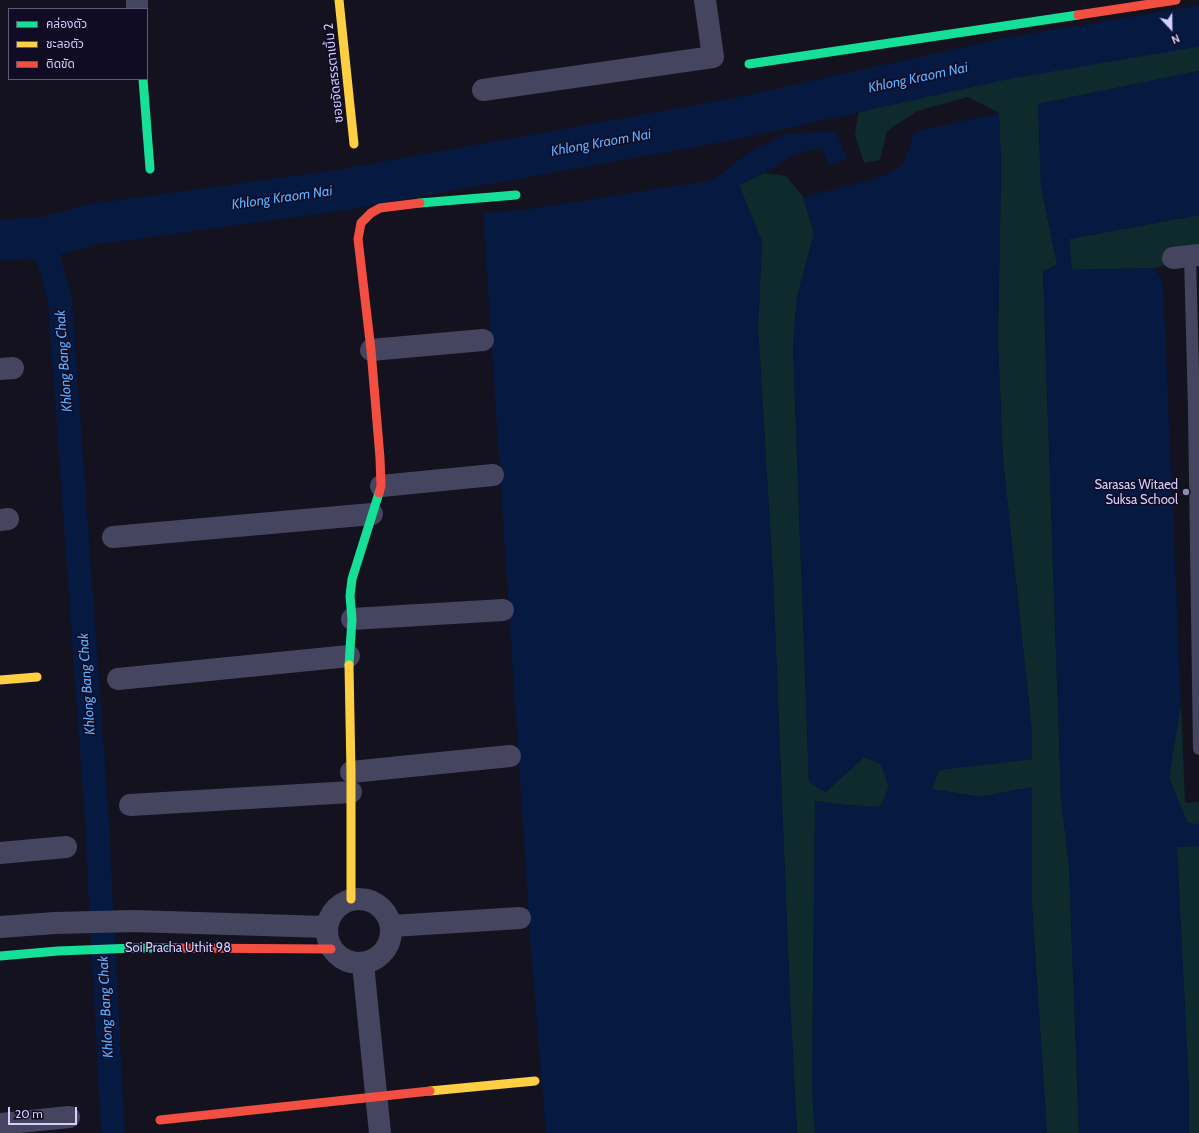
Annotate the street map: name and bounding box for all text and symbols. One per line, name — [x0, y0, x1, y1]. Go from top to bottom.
legend — [8, 8, 148, 80]
north arrow — [1151, 8, 1191, 48]
text: คล่องตัว — [46, 16, 87, 31]
street label: ซอยจัดสรรตาเบิ้ม 2 — [321, 22, 347, 124]
text: N — [1169, 31, 1182, 47]
text: ชะลอตัว — [46, 36, 84, 51]
text: ติดขัด — [46, 56, 75, 71]
water label: Khlong Kraom Nai — [867, 59, 969, 97]
water label: Khlong Kraom Nai — [549, 126, 653, 160]
water label: Khlong Kraom Nai — [230, 183, 334, 213]
water label: Khlong Bang Chak — [52, 309, 76, 413]
place label: Sarasas Witaed Suksa School — [1095, 477, 1178, 508]
marker: Sarasas Witaed Suksa School — [1181, 487, 1191, 497]
water label: Khlong Bang Chak — [75, 632, 99, 736]
street label: Soi Pracha Uthit 98 — [125, 940, 231, 956]
water label: Khlong Bang Chak — [95, 956, 117, 1058]
scale bar — [10, 1099, 79, 1125]
text: 20 m — [15, 1106, 43, 1121]

